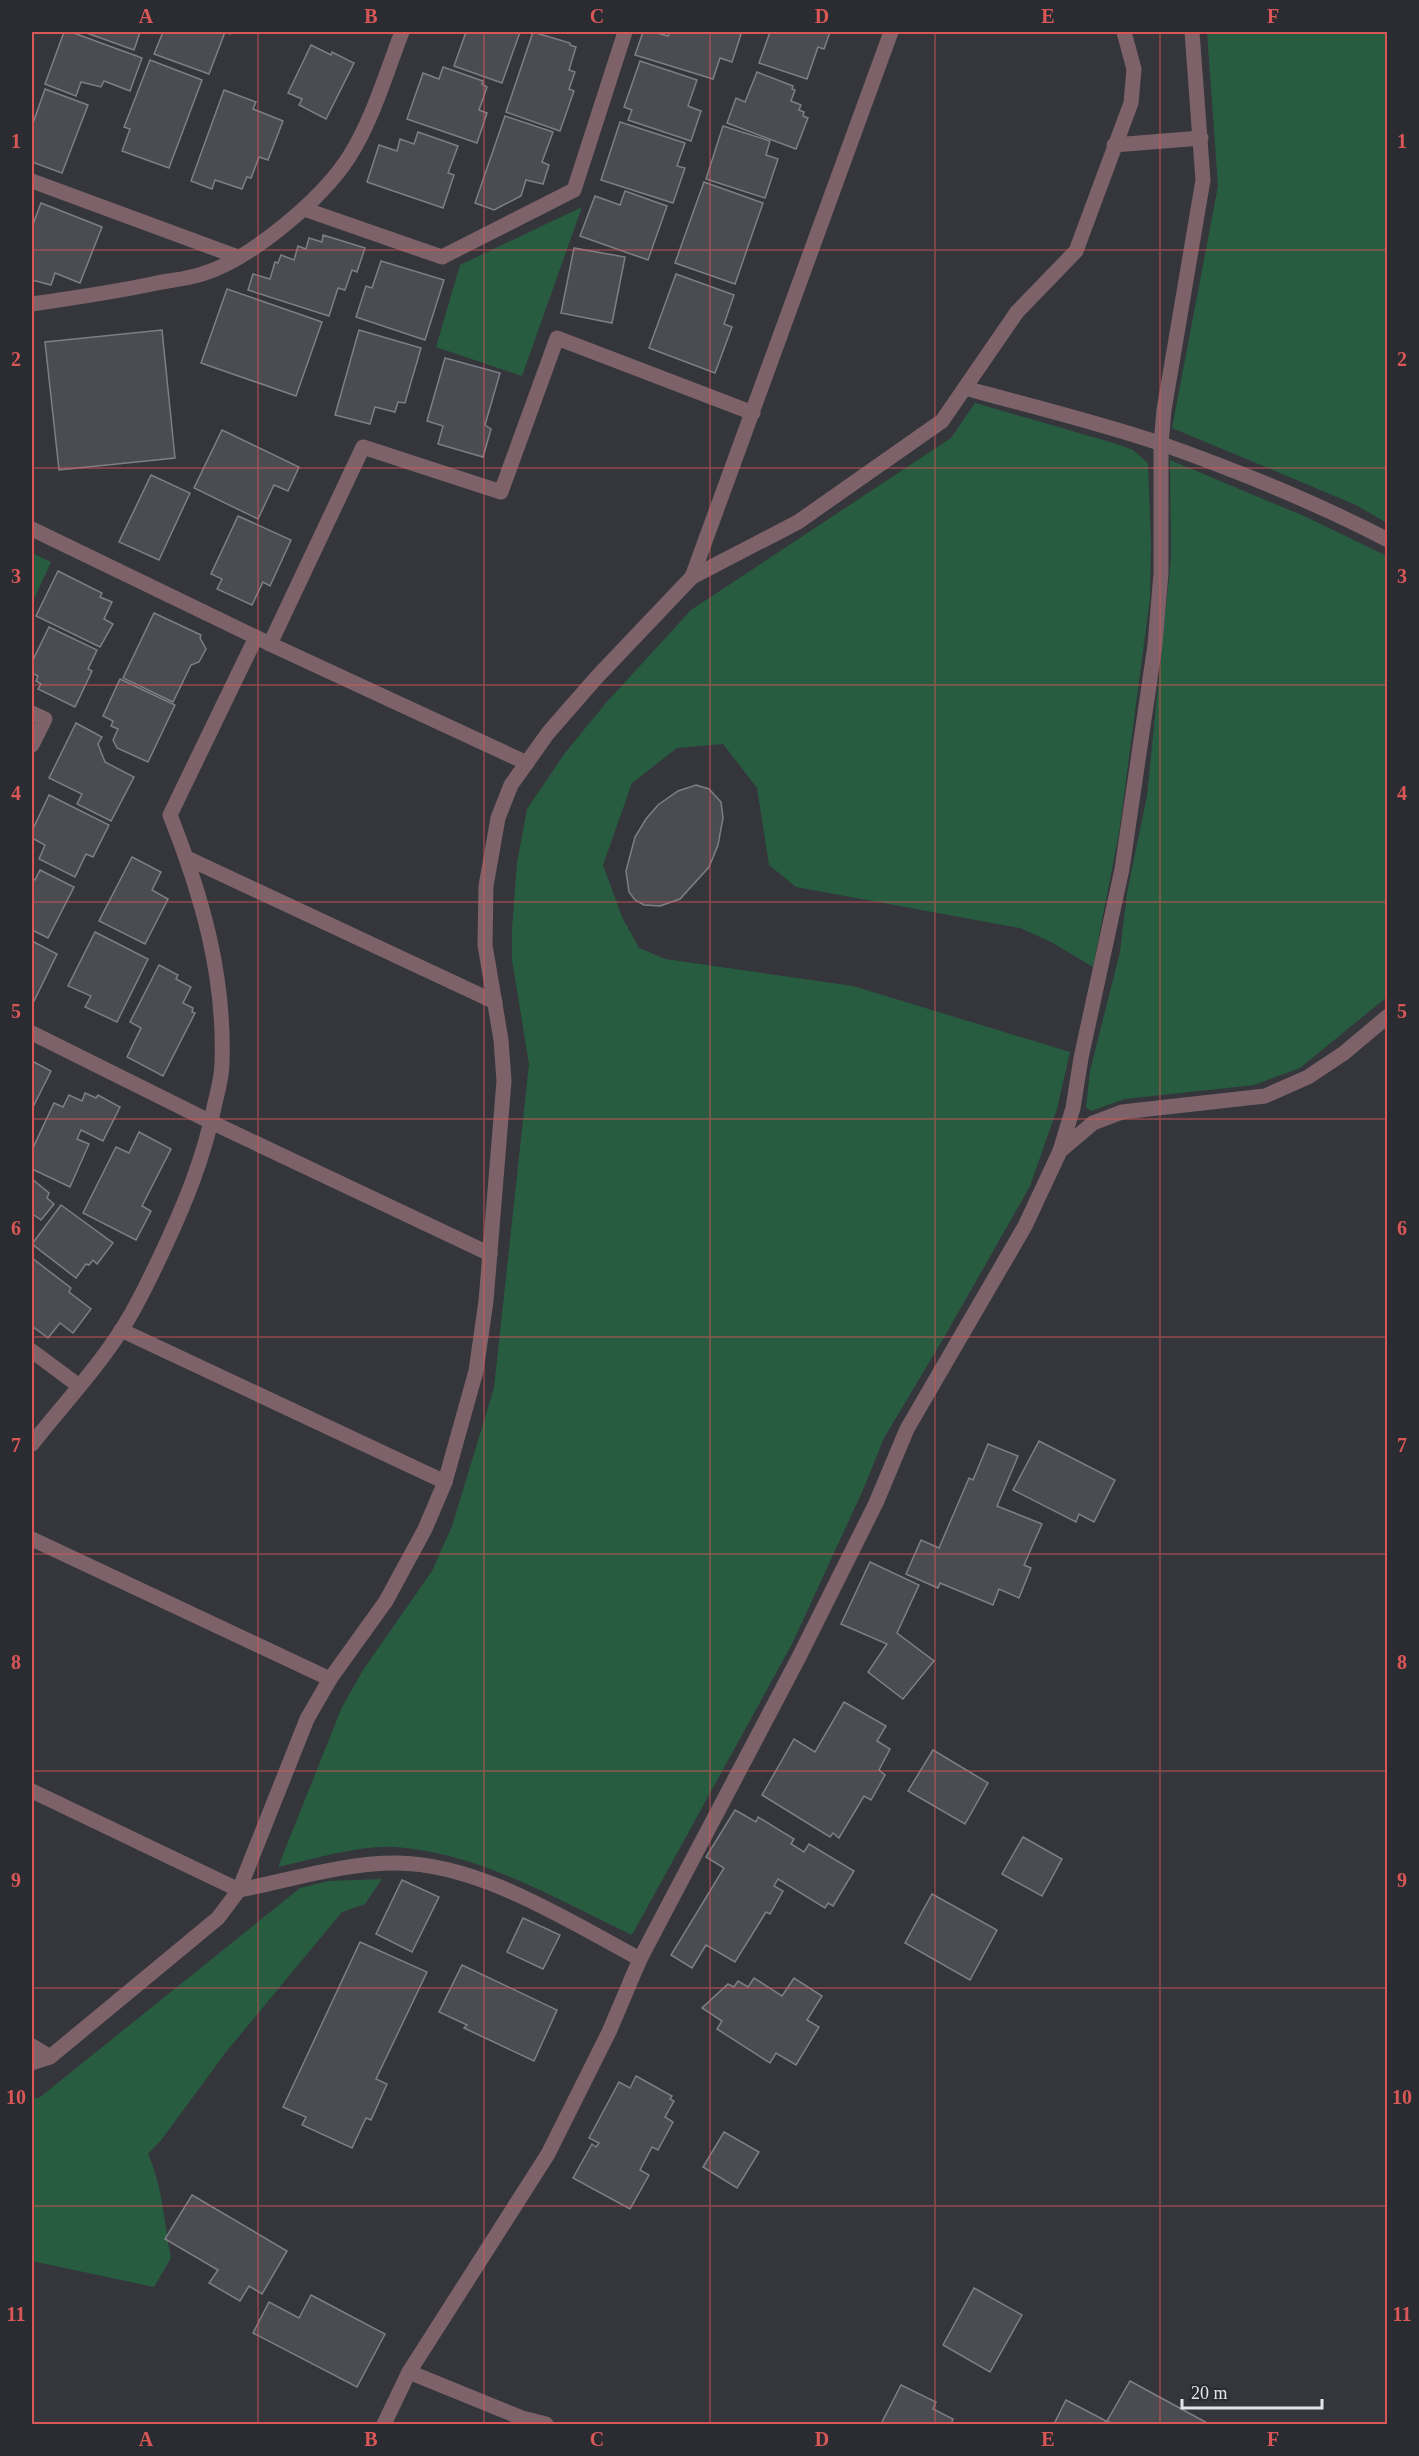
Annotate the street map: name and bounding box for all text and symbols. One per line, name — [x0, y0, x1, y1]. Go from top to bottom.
text: A — [139, 5, 154, 27]
text: B — [364, 5, 378, 27]
text: C — [590, 5, 604, 27]
text: D — [815, 5, 829, 27]
text: E — [1041, 5, 1055, 27]
text: F — [1267, 5, 1279, 27]
text: 1 — [11, 130, 21, 152]
text: 1 — [1397, 130, 1407, 152]
text: 2 — [11, 348, 21, 370]
text: 2 — [1397, 348, 1407, 370]
text: 3 — [11, 565, 21, 587]
text: 3 — [1397, 565, 1407, 587]
text: 4 — [11, 782, 21, 804]
text: 4 — [1397, 782, 1407, 804]
text: 5 — [11, 1000, 21, 1022]
text: 5 — [1397, 1000, 1407, 1022]
text: 6 — [11, 1217, 21, 1239]
text: 6 — [1397, 1217, 1407, 1239]
text: 7 — [11, 1434, 21, 1456]
text: 7 — [1397, 1434, 1407, 1456]
text: 8 — [11, 1651, 21, 1673]
text: 8 — [1397, 1651, 1407, 1673]
text: 9 — [11, 1869, 21, 1891]
text: 9 — [1397, 1869, 1407, 1891]
text: 10 — [6, 2086, 26, 2108]
text: 10 — [1392, 2086, 1412, 2108]
text: 11 — [7, 2303, 25, 2325]
text: 11 — [1393, 2303, 1411, 2325]
scale bar — [1182, 2372, 1322, 2410]
text: 20 m — [1191, 2383, 1228, 2403]
text: A — [139, 2428, 154, 2450]
text: B — [364, 2428, 378, 2450]
text: C — [590, 2428, 604, 2450]
text: D — [815, 2428, 829, 2450]
text: E — [1041, 2428, 1055, 2450]
text: F — [1267, 2428, 1279, 2450]

